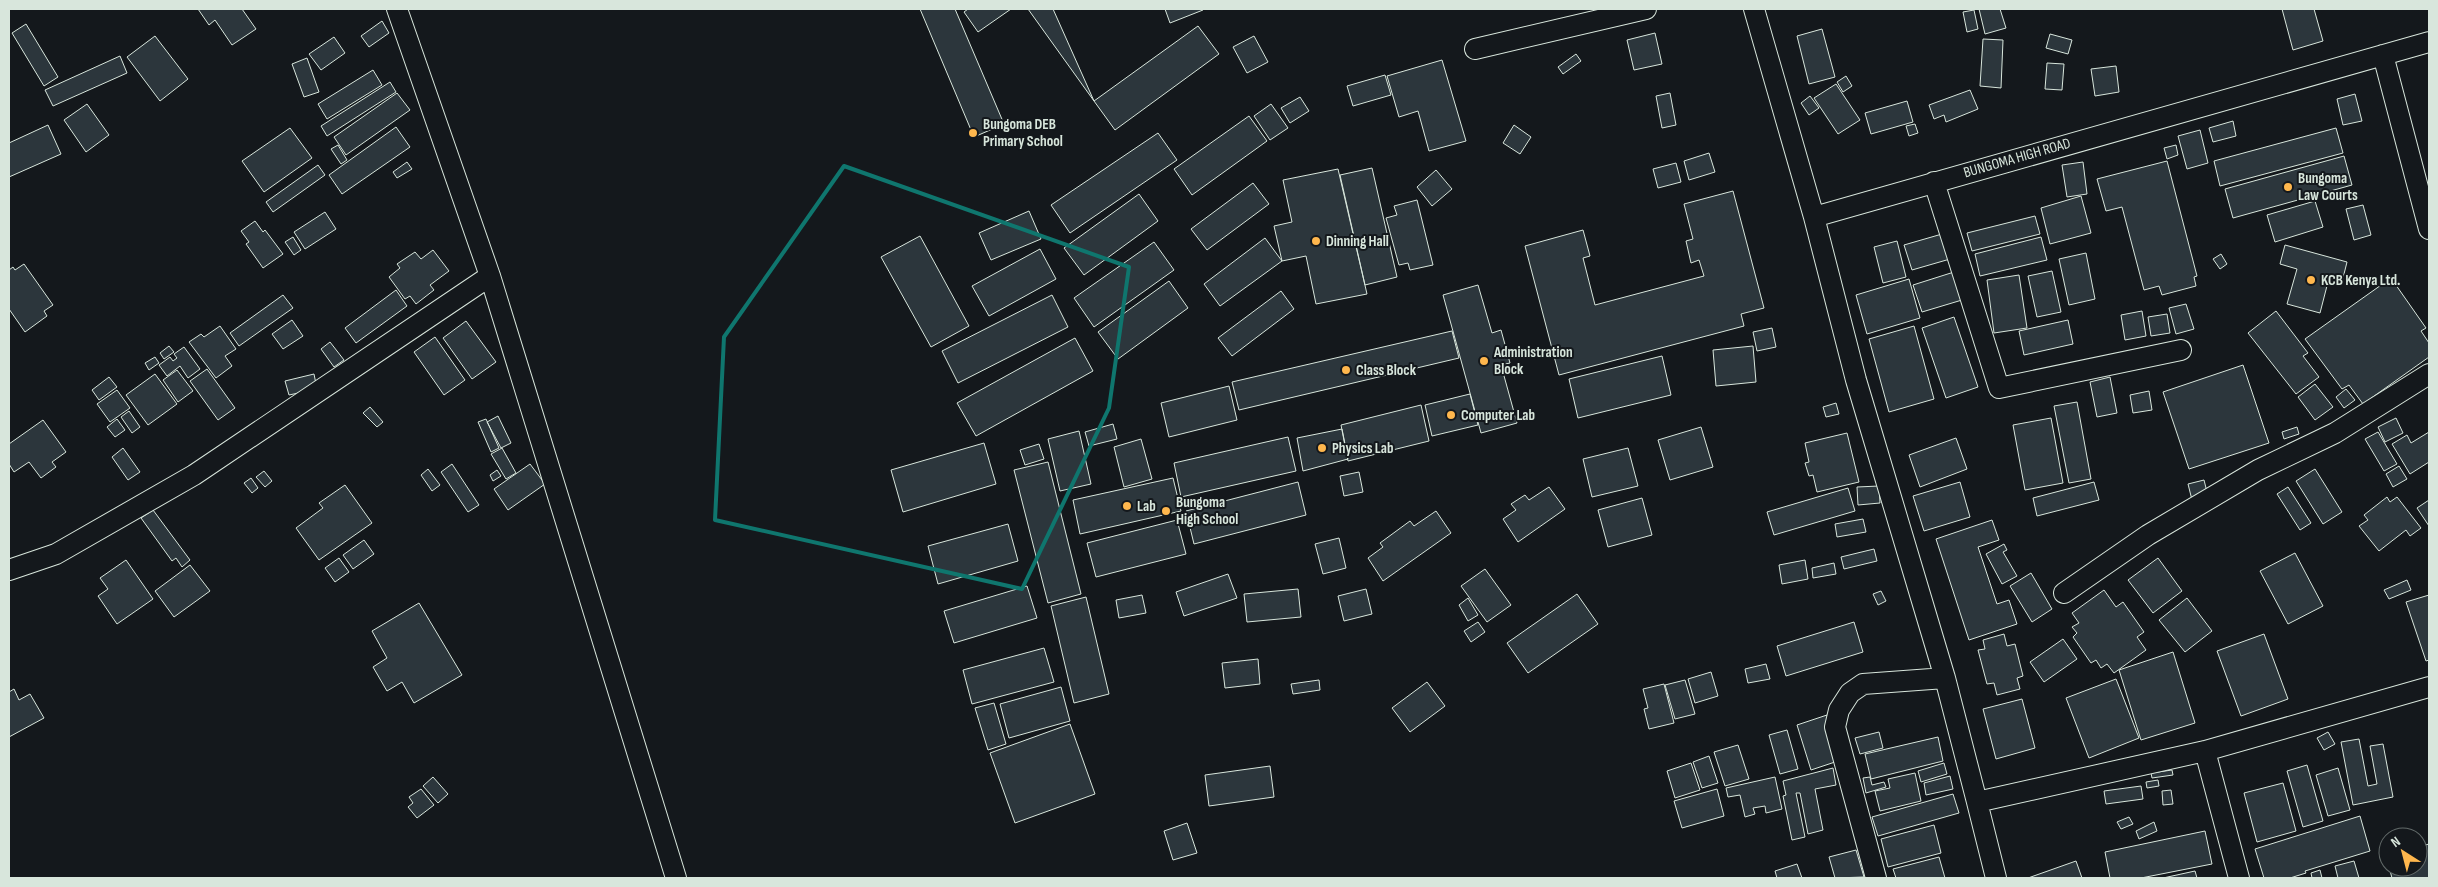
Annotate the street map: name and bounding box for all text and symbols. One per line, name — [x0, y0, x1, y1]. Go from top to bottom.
place label: Bungoma DEB Primary School — [983, 115, 1063, 151]
marker: Bungoma DEB Primary School — [967, 127, 979, 139]
street label: BUNGOMA HIGH ROAD — [1961, 134, 2073, 182]
place label: Bungoma Law Courts — [2298, 169, 2358, 205]
marker: Bungoma Law Courts — [2282, 181, 2294, 193]
place label: Dinning Hall — [1326, 232, 1389, 251]
marker: Dinning Hall — [1310, 235, 1322, 247]
place label: KCB Kenya Ltd. — [2321, 271, 2400, 290]
marker: KCB Kenya Ltd. — [2305, 274, 2317, 286]
place label: Administration Block — [1493, 343, 1573, 379]
marker: Administration Block — [1478, 355, 1490, 367]
place label: Class Block — [1356, 361, 1417, 380]
marker: Class Block — [1340, 364, 1352, 376]
place label: Computer Lab — [1461, 406, 1535, 425]
marker: Computer Lab — [1445, 409, 1457, 421]
place label: Physics Lab — [1332, 439, 1394, 458]
marker: Physics Lab — [1316, 442, 1328, 454]
place label: Bungoma High School — [1176, 493, 1238, 529]
place label: Lab — [1137, 497, 1156, 516]
marker: Lab — [1121, 500, 1133, 512]
marker: Bungoma High School — [1160, 505, 1172, 517]
north arrow — [2378, 827, 2428, 877]
text: N — [2388, 833, 2404, 851]

